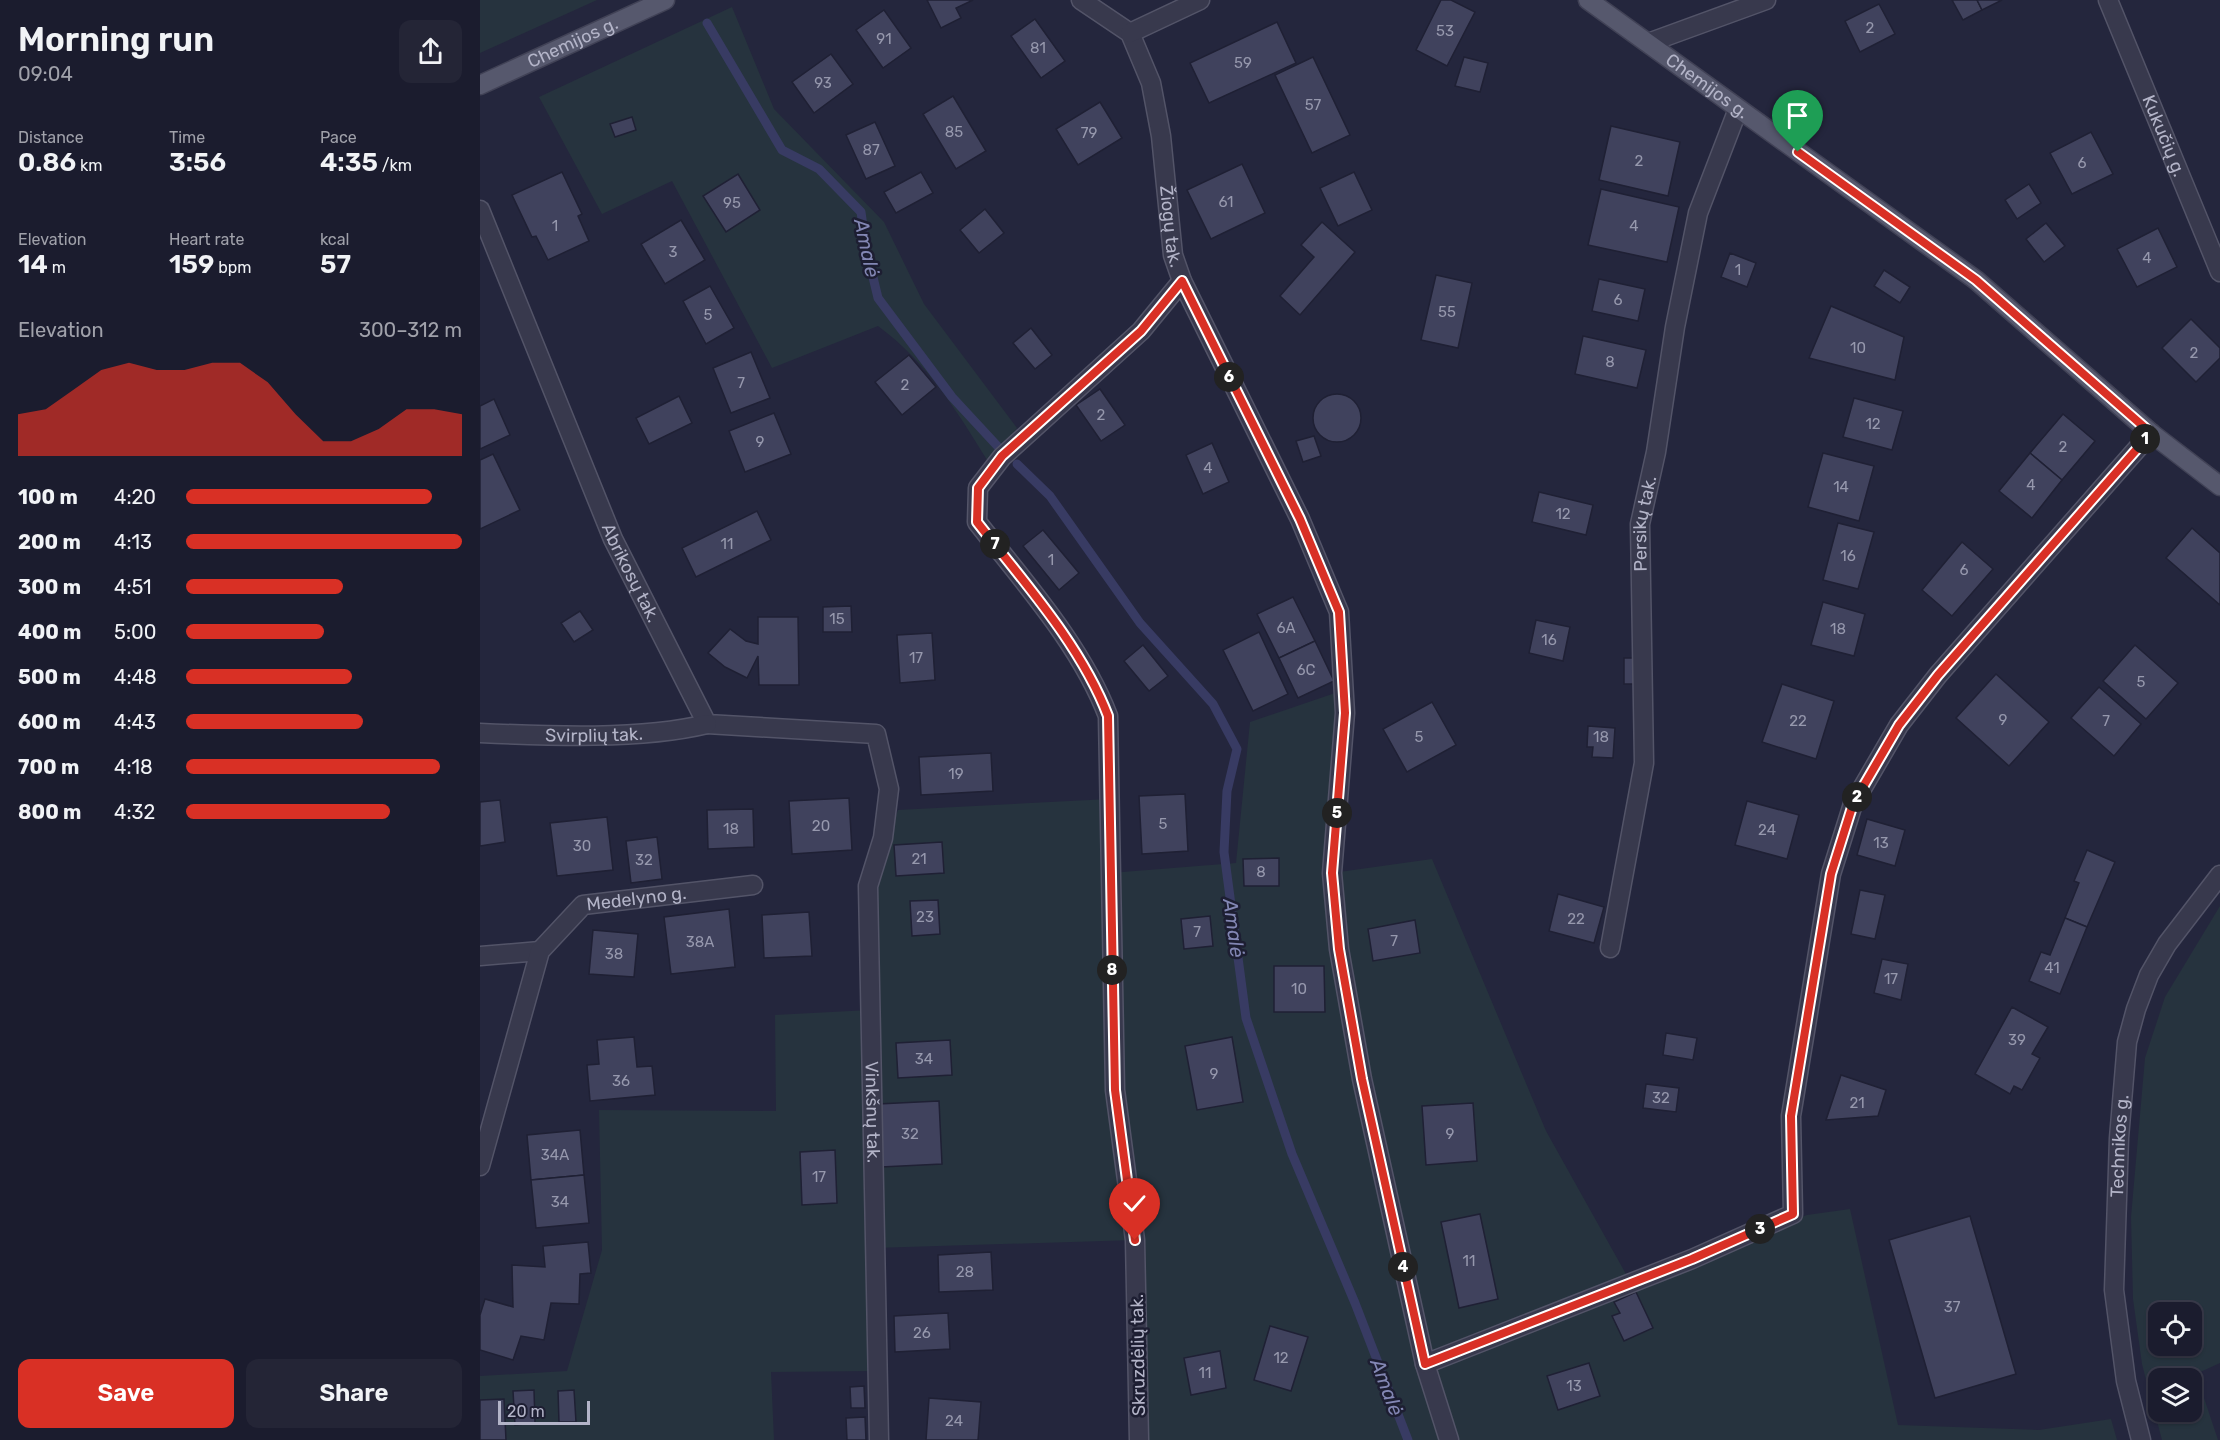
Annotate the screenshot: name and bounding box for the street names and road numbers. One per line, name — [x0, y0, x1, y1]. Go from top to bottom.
street label: Chemijos g. — [524, 12, 621, 73]
street label: Chemijos g. — [1661, 49, 1753, 123]
street label: Kukučių g. — [2137, 92, 2191, 180]
street label: Žiogų tak. — [1155, 184, 1187, 270]
street label: Persikų tak. — [1629, 473, 1661, 572]
street label: Abrikosų tak. — [597, 520, 665, 626]
street label: Svirplių tak. — [545, 723, 644, 747]
street label: Medelyno g. — [585, 882, 688, 916]
street label: Vinkšnų tak. — [860, 1061, 884, 1163]
street label: Technikos g. — [2106, 1093, 2134, 1198]
street label: Skruzdėlių tak. — [1126, 1294, 1150, 1416]

